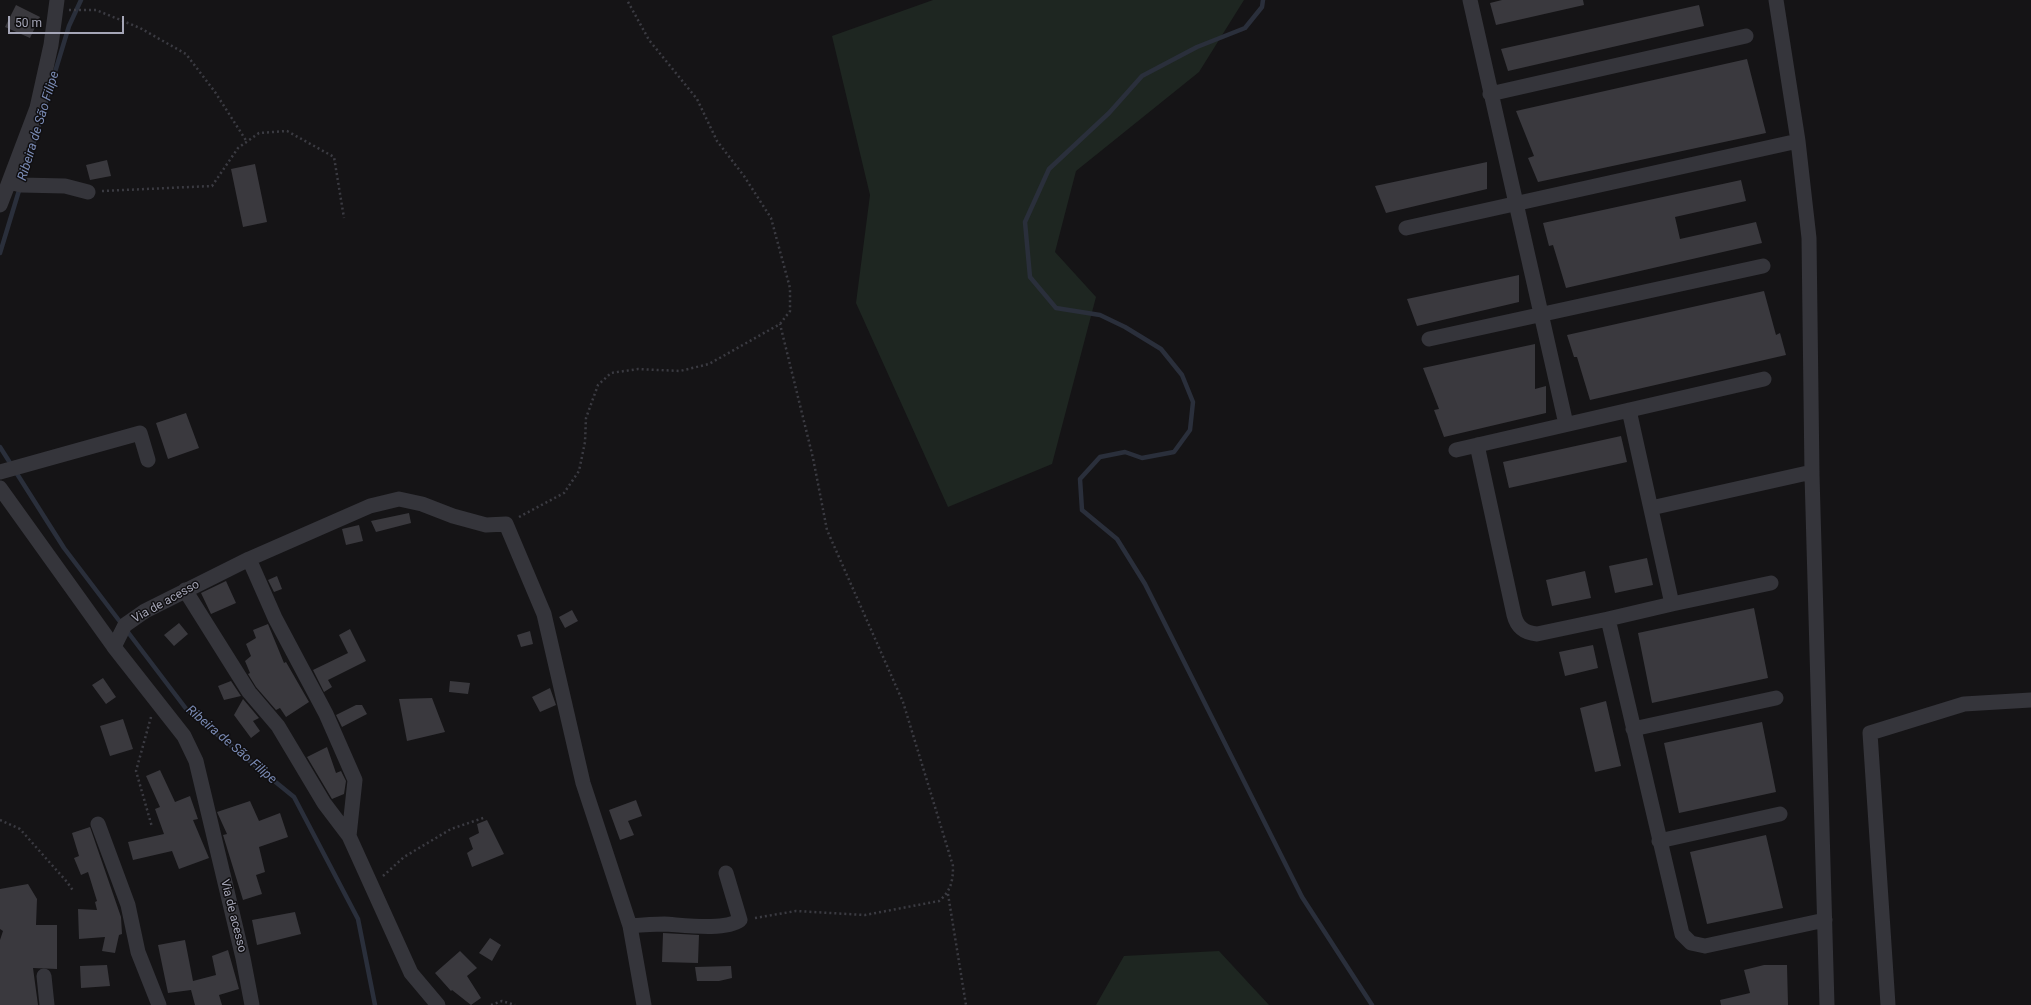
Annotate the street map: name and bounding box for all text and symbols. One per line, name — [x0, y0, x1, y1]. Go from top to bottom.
scale bar — [10, 8, 126, 34]
text: 50 m — [15, 16, 42, 30]
water label: Ribeira de São Filipe — [15, 69, 63, 183]
street label: Via de acesso — [130, 578, 202, 626]
water label: Ribeira de São Filipe — [183, 703, 279, 787]
street label: Via de acesso — [217, 878, 249, 954]

